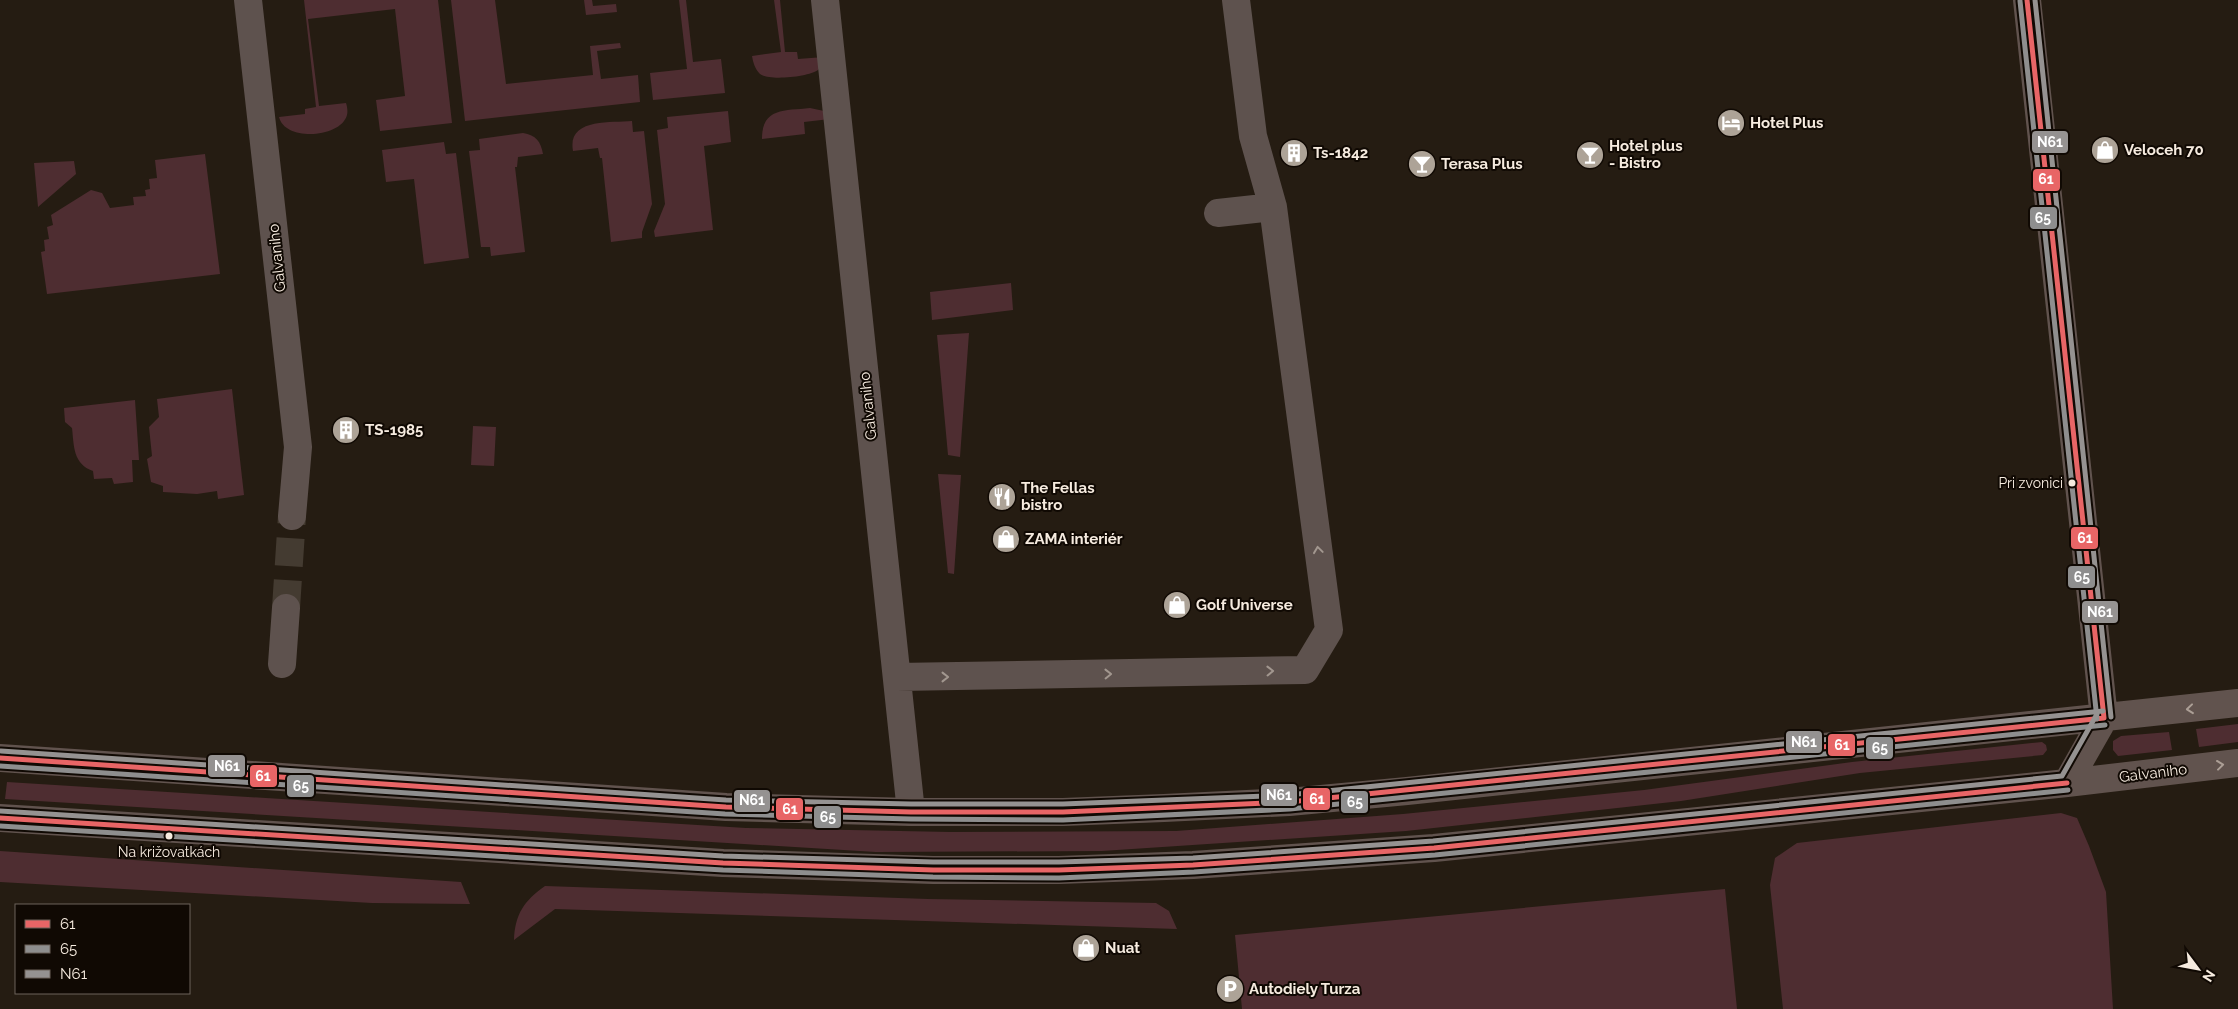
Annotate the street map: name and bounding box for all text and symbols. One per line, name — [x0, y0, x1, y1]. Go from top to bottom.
hotel icon: Hotel Plus — [1716, 108, 1746, 138]
place label: Hotel Plus — [1750, 114, 1823, 132]
line badge: N61 — [2031, 130, 2069, 154]
text: N61 — [2037, 134, 2063, 150]
shop icon: Veloceh 70 — [2090, 135, 2120, 165]
place label: Hotel plus - Bistro — [1609, 137, 1683, 172]
building icon: Ts-1842 — [1279, 138, 1309, 168]
bar icon: Hotel plus - Bistro — [1575, 140, 1605, 170]
place label: Veloceh 70 — [2124, 141, 2204, 159]
place label: Ts-1842 — [1313, 144, 1368, 162]
bar icon: Terasa Plus — [1407, 149, 1437, 179]
place label: Terasa Plus — [1441, 155, 1523, 173]
line badge: 61 — [2032, 168, 2061, 192]
text: 61 — [2038, 171, 2054, 187]
line badge: 65 — [2029, 206, 2058, 230]
text: 65 — [2035, 210, 2051, 226]
street label: Galvaniho — [264, 223, 290, 293]
street label: Galvaniho — [855, 371, 881, 441]
building icon: TS-1985 — [331, 415, 361, 445]
place label: TS-1985 — [365, 421, 423, 439]
place label: Pri zvonici — [1998, 475, 2063, 491]
marker: Pri zvonici — [2067, 478, 2077, 488]
place label: The Fellas bistro — [1021, 479, 1095, 514]
restaurant icon: The Fellas bistro — [987, 482, 1017, 512]
shop icon: ZAMA interiér — [991, 524, 1021, 554]
line badge: 61 — [2070, 526, 2099, 550]
place label: ZAMA interiér — [1025, 530, 1123, 548]
text: 61 — [2077, 530, 2093, 546]
one-way arrow — [1313, 545, 1324, 553]
line badge: 65 — [2067, 565, 2096, 589]
text: 65 — [2074, 569, 2090, 585]
shop icon: Golf Universe — [1162, 590, 1192, 620]
place label: Golf Universe — [1196, 596, 1293, 614]
line badge: N61 — [2081, 600, 2119, 624]
text: N61 — [2087, 604, 2113, 620]
one-way arrow — [1267, 666, 1275, 676]
one-way arrow — [1104, 669, 1112, 679]
one-way arrow — [942, 672, 950, 682]
one-way arrow — [2185, 703, 2193, 714]
line badge: N61 — [1785, 730, 1823, 754]
line badge: 61 — [1827, 733, 1856, 757]
text: N61 — [1791, 734, 1817, 750]
line badge: 65 — [1865, 736, 1894, 760]
text: 61 — [1834, 737, 1850, 753]
text: 65 — [1872, 740, 1888, 756]
line badge: N61 — [207, 754, 246, 778]
text: N61 — [214, 758, 240, 774]
street label: Galvaniho — [2118, 760, 2188, 786]
one-way arrow — [2216, 760, 2224, 771]
line badge: 61 — [249, 764, 278, 788]
text: 61 — [255, 768, 271, 784]
line badge: 65 — [286, 774, 315, 798]
text: 65 — [293, 778, 309, 794]
line badge: N61 — [1260, 783, 1298, 807]
text: N61 — [1266, 787, 1292, 803]
line badge: 61 — [1302, 787, 1331, 811]
line badge: N61 — [733, 789, 771, 813]
line badge: 65 — [1340, 790, 1369, 814]
text: 61 — [1309, 791, 1325, 807]
text: N61 — [739, 792, 765, 808]
text: 65 — [1347, 794, 1363, 810]
line badge: 61 — [775, 797, 804, 821]
text: 61 — [782, 801, 798, 817]
line badge: 65 — [813, 805, 842, 829]
text: 65 — [820, 809, 836, 825]
marker: Na križovatkách — [164, 831, 174, 841]
place label: Na križovatkách — [118, 844, 220, 860]
legend — [15, 904, 190, 994]
text: 61 — [60, 915, 76, 933]
shop icon: Nuat — [1071, 933, 1101, 963]
place label: Nuat — [1105, 939, 1140, 957]
text: 65 — [60, 940, 77, 958]
north arrow — [2173, 944, 2223, 994]
text: N61 — [60, 965, 88, 983]
text: N — [2199, 967, 2219, 985]
parking icon: Autodiely Turza — [1215, 974, 1245, 1004]
place label: Autodiely Turza — [1249, 980, 1361, 998]

